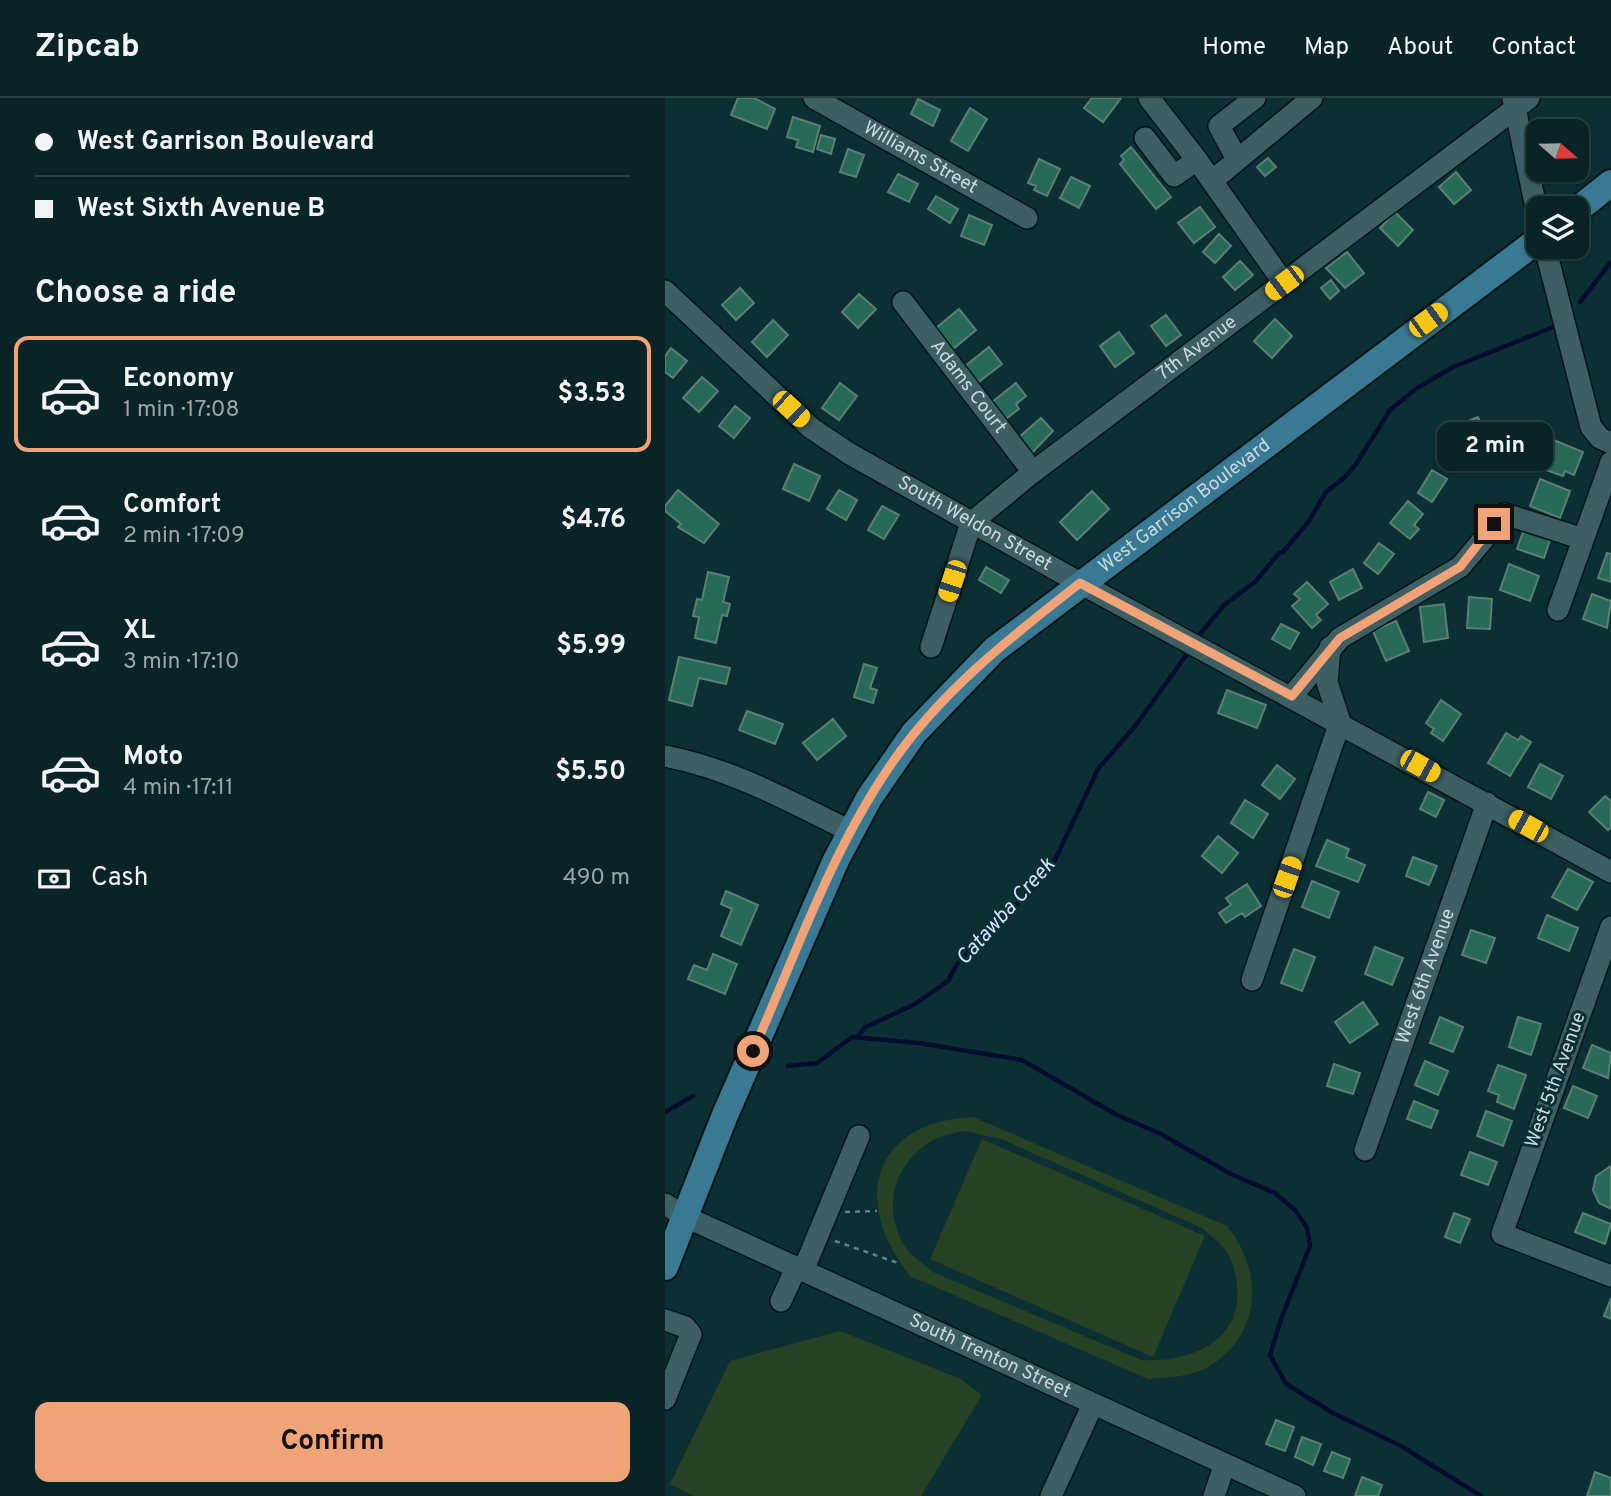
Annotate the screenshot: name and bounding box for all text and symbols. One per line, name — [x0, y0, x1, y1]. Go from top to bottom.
text: Zipcab — [35, 27, 140, 69]
text: Home — [1202, 33, 1266, 63]
text: Map — [1304, 33, 1349, 63]
text: About — [1387, 33, 1453, 63]
text: Contact — [1491, 33, 1576, 63]
street label: Williams Street — [859, 116, 982, 200]
north arrow — [1526, 119, 1589, 182]
map controls — [1526, 119, 1589, 259]
text: West Garrison Boulevard — [77, 126, 375, 159]
text: West Sixth Avenue B — [77, 193, 325, 226]
button: layers — [1526, 196, 1589, 259]
car — [1261, 262, 1308, 304]
text: Choose a ride — [35, 274, 236, 314]
car — [1405, 299, 1452, 341]
street label: 7th Avenue — [1152, 310, 1242, 386]
street label: Adams Court — [924, 335, 1012, 439]
icon: car — [39, 363, 102, 426]
text: Economy — [123, 363, 234, 396]
text: $3.53 — [558, 378, 626, 411]
car — [769, 387, 814, 431]
text: 1 min · 17:08 — [123, 396, 240, 425]
callout: 2 min — [1436, 422, 1552, 472]
text: 2 min — [1465, 432, 1525, 461]
street label: West Garrison Boulevard — [1094, 434, 1276, 579]
street label: South Weldon Street — [893, 471, 1056, 577]
icon: car — [39, 489, 102, 552]
text: Comfort — [123, 489, 221, 522]
text: $4.76 — [561, 504, 626, 537]
route end — [1478, 508, 1510, 540]
text: 2 min · 17:09 — [123, 522, 245, 551]
car — [936, 558, 969, 604]
icon: car — [39, 615, 102, 678]
text: XL — [123, 615, 155, 648]
text: $5.99 — [556, 630, 626, 663]
text: 3 min · 17:10 — [123, 648, 239, 677]
icon: car — [39, 741, 102, 804]
text: Moto — [123, 741, 183, 774]
car — [1397, 747, 1444, 785]
text: $5.50 — [555, 756, 626, 789]
text: 4 min · 17:11 — [123, 774, 234, 803]
car — [1505, 807, 1552, 845]
water label: Catawba Creek — [951, 852, 1062, 971]
car — [1271, 854, 1304, 900]
icon: cash — [35, 860, 73, 898]
text: Cash — [91, 862, 148, 895]
text: 490 m — [563, 864, 630, 893]
street label: West 6th Avenue — [1391, 905, 1461, 1047]
street label: West 5th Avenue — [1520, 1009, 1592, 1151]
route start — [737, 1035, 769, 1067]
street label: South Trenton Street — [905, 1309, 1075, 1404]
button: Confirm — [35, 1402, 630, 1482]

